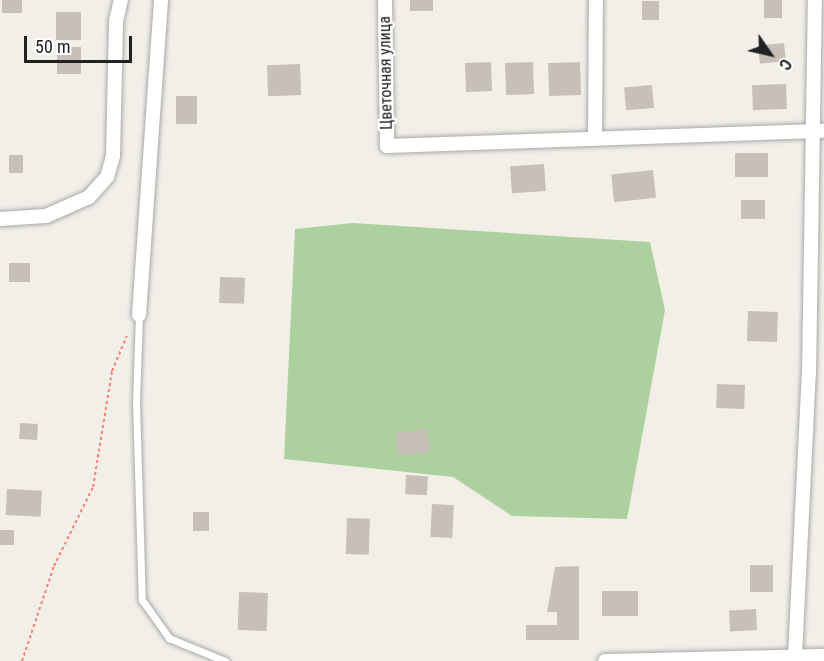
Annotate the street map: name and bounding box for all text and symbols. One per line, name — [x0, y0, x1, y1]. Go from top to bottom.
street label: Цветочная улица — [375, 16, 397, 130]
scale bar — [27, 24, 135, 62]
north arrow — [740, 24, 800, 84]
text: 50 m — [35, 36, 70, 57]
text: С — [775, 55, 796, 73]

